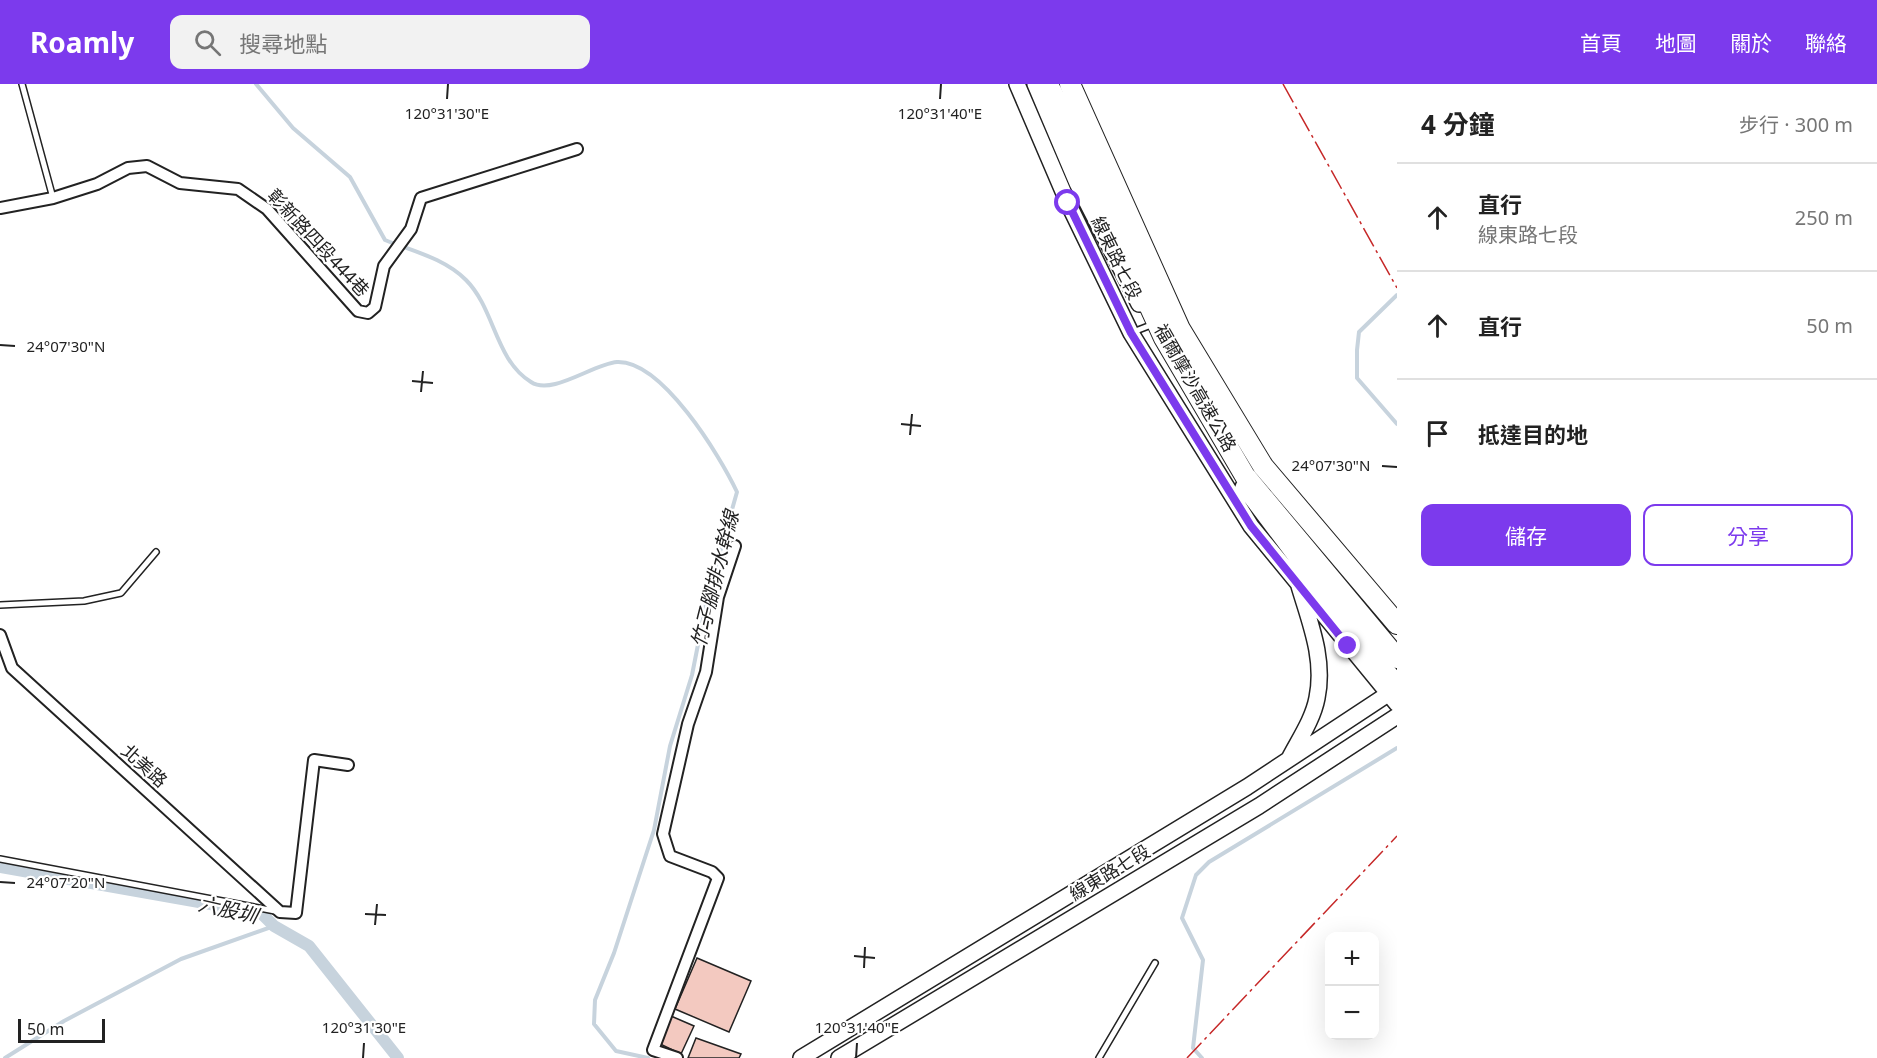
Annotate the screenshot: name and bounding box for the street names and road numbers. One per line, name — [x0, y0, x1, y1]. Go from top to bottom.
street label: 彰新路四段444巷 — [263, 183, 375, 301]
street label: 線東路七段 — [1086, 212, 1147, 303]
street label: 福爾摩沙高速公路 — [1149, 319, 1242, 456]
street label: 北美路 — [117, 738, 173, 792]
street label: 線東路七段 — [1065, 839, 1154, 906]

